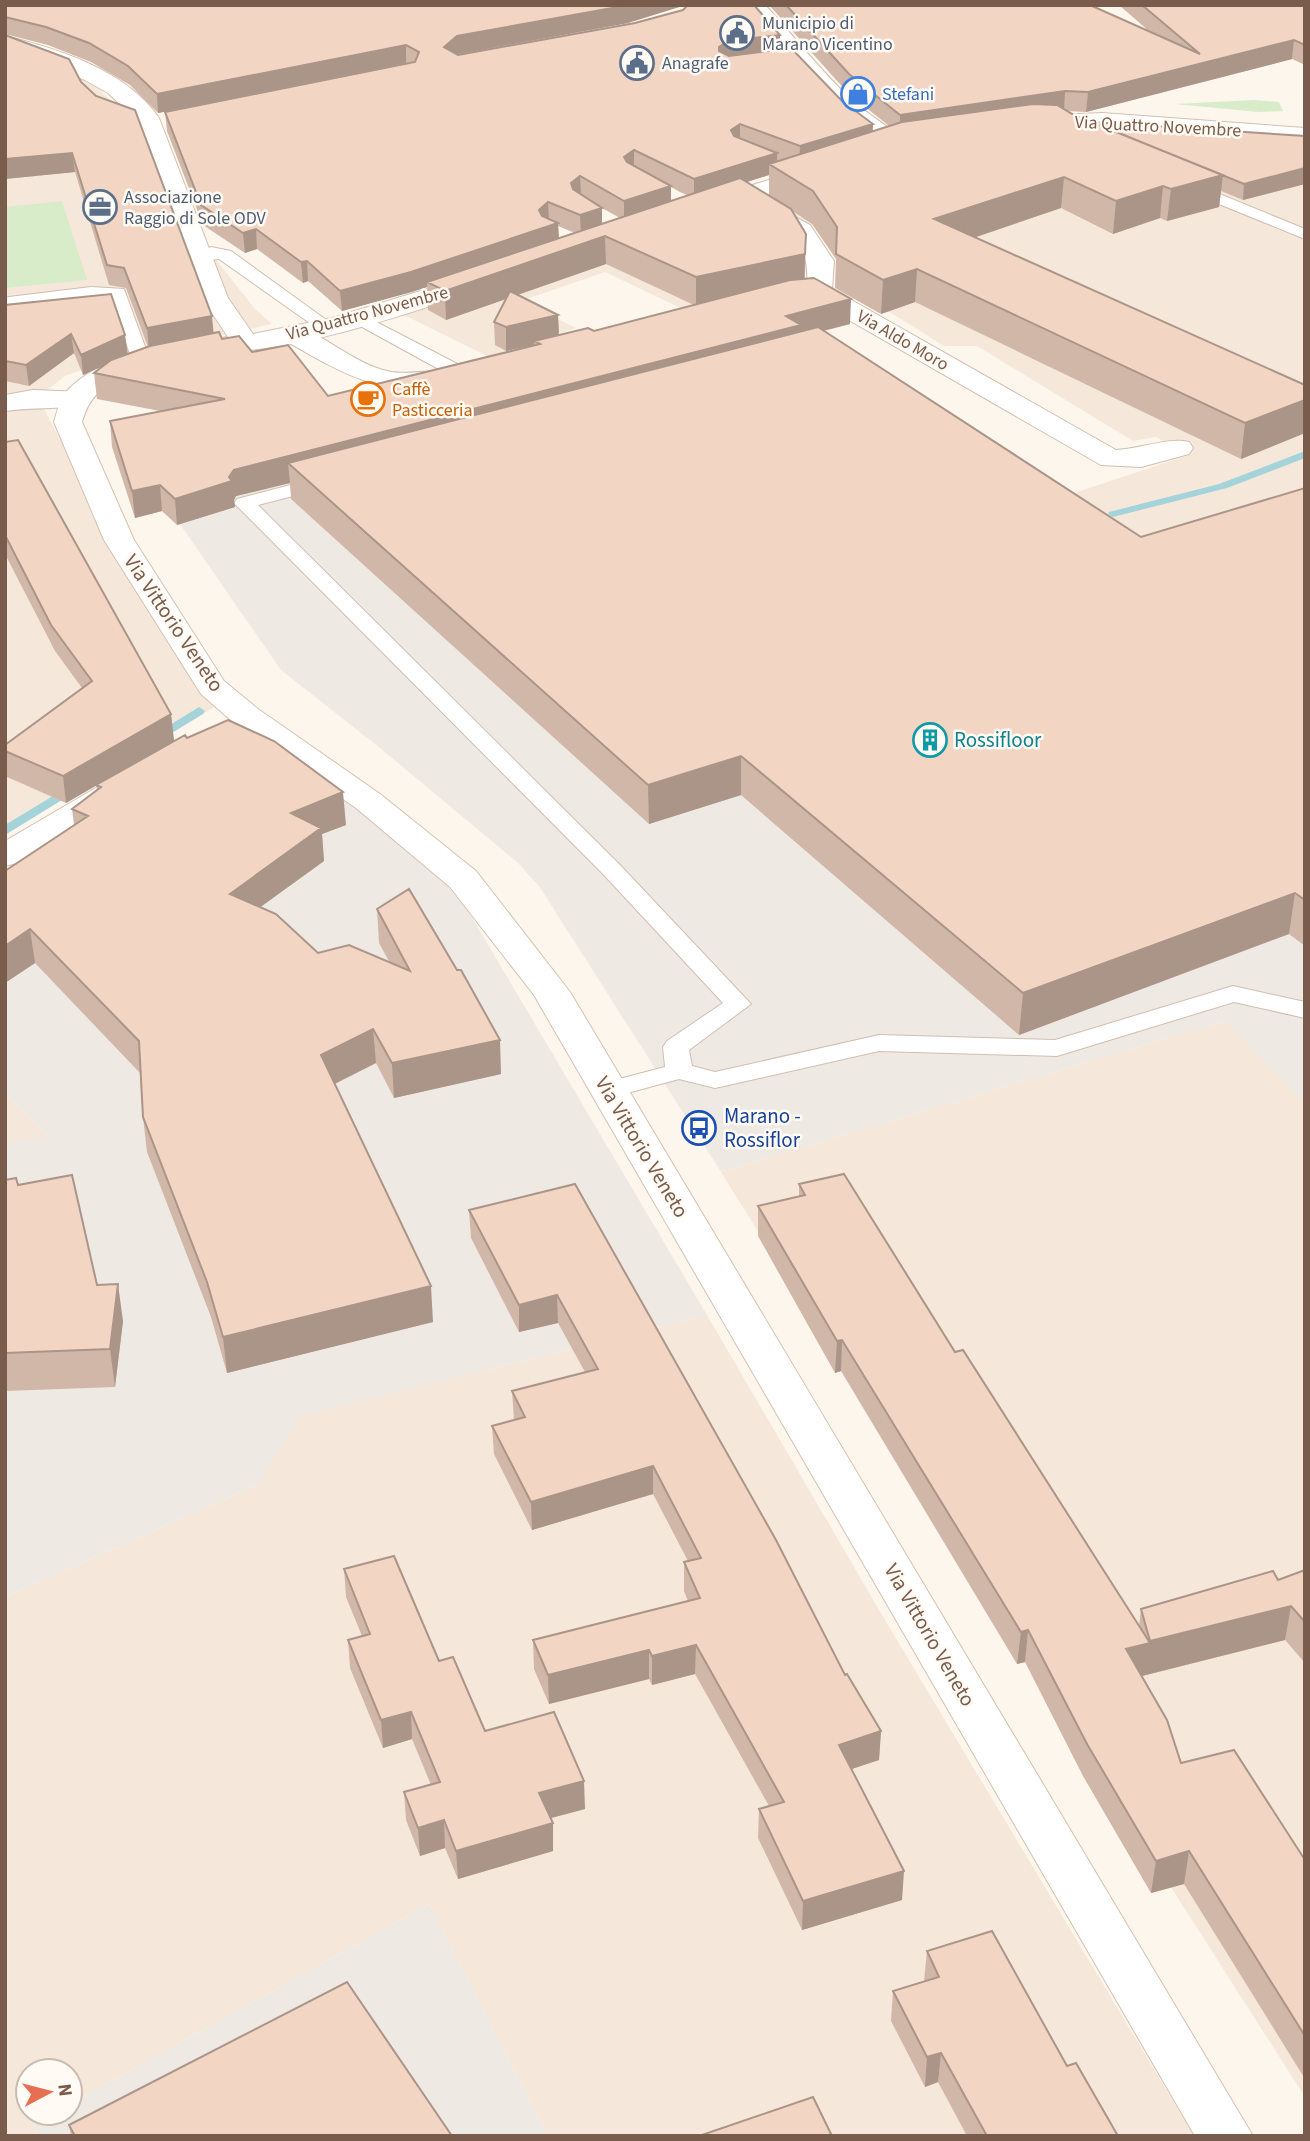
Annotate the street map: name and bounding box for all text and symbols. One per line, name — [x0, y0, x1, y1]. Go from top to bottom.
place label: Municipio di Marano Vicentino — [762, 11, 893, 57]
public building icon: Municipio di Marano Vicentino — [718, 14, 756, 52]
public building icon: Anagrafe — [618, 44, 656, 82]
place label: Anagrafe — [662, 51, 729, 76]
shop icon: Stefani — [839, 75, 877, 113]
place label: Stefani — [882, 82, 934, 107]
street label: Via Quattro Novembre — [1074, 110, 1242, 143]
place label: Associazione Raggio di Sole ODV — [124, 185, 267, 231]
office icon: Associazione Raggio di Sole ODV — [81, 188, 119, 226]
street label: Via Quattro Novembre — [283, 280, 451, 347]
street label: Via Aldo Moro — [852, 304, 953, 377]
place label: Caffè Pasticceria — [392, 377, 473, 423]
cafe icon: Caffè Pasticceria — [349, 380, 387, 418]
street label: Via Vittorio Veneto — [117, 548, 231, 698]
building icon: Rossifloor — [911, 721, 949, 759]
place label: Rossifloor — [954, 725, 1042, 755]
street label: Via Vittorio Veneto — [588, 1071, 696, 1223]
place label: Marano - Rossiflor — [724, 1101, 801, 1155]
bus stop icon: Marano - Rossiflor — [680, 1109, 718, 1147]
street label: Via Vittorio Veneto — [877, 1558, 983, 1712]
north arrow — [14, 2057, 84, 2127]
text: N — [50, 2082, 79, 2098]

